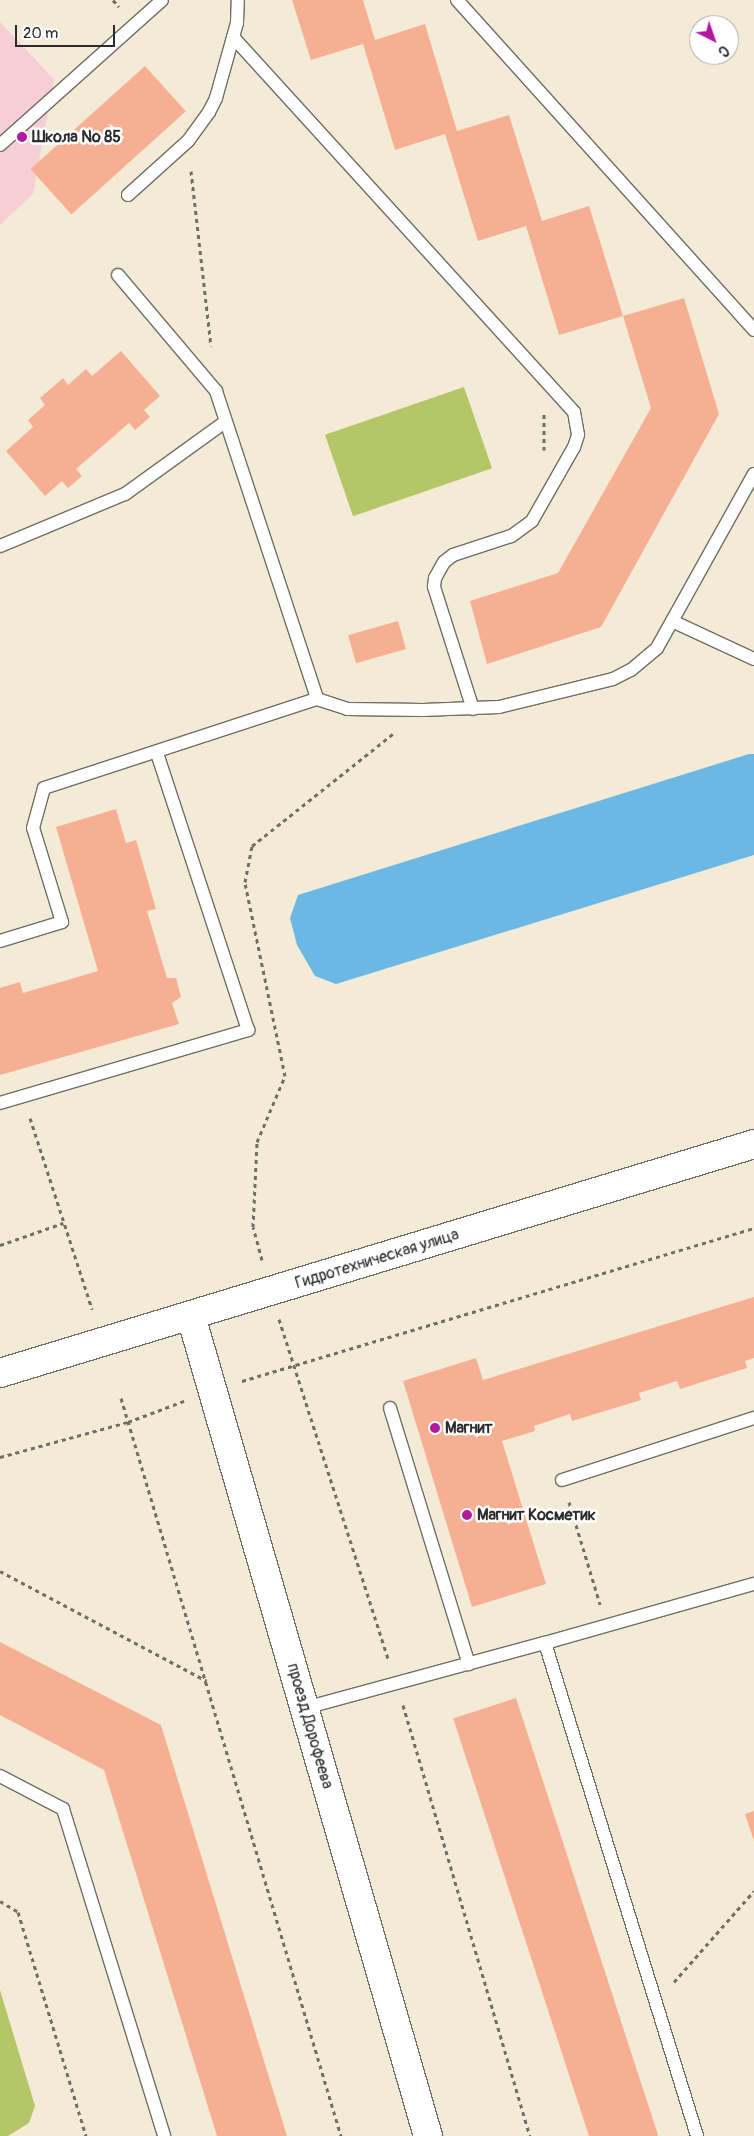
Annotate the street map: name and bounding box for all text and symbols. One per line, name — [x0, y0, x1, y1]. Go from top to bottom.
scale bar — [18, 15, 118, 47]
north arrow — [689, 15, 739, 65]
text: 20 m — [23, 24, 58, 43]
text: С — [715, 42, 732, 60]
place label: Школа № 85 — [32, 127, 121, 147]
marker: Школа № 85 — [16, 131, 28, 143]
street label: Гидротехническая улица — [293, 1225, 461, 1293]
place label: Магнит — [445, 1418, 493, 1438]
marker: Магнит — [429, 1422, 441, 1434]
place label: Магнит Косметик — [477, 1505, 596, 1525]
marker: Магнит Косметик — [461, 1509, 473, 1521]
street label: проезд Дорофеева — [283, 1661, 337, 1791]

